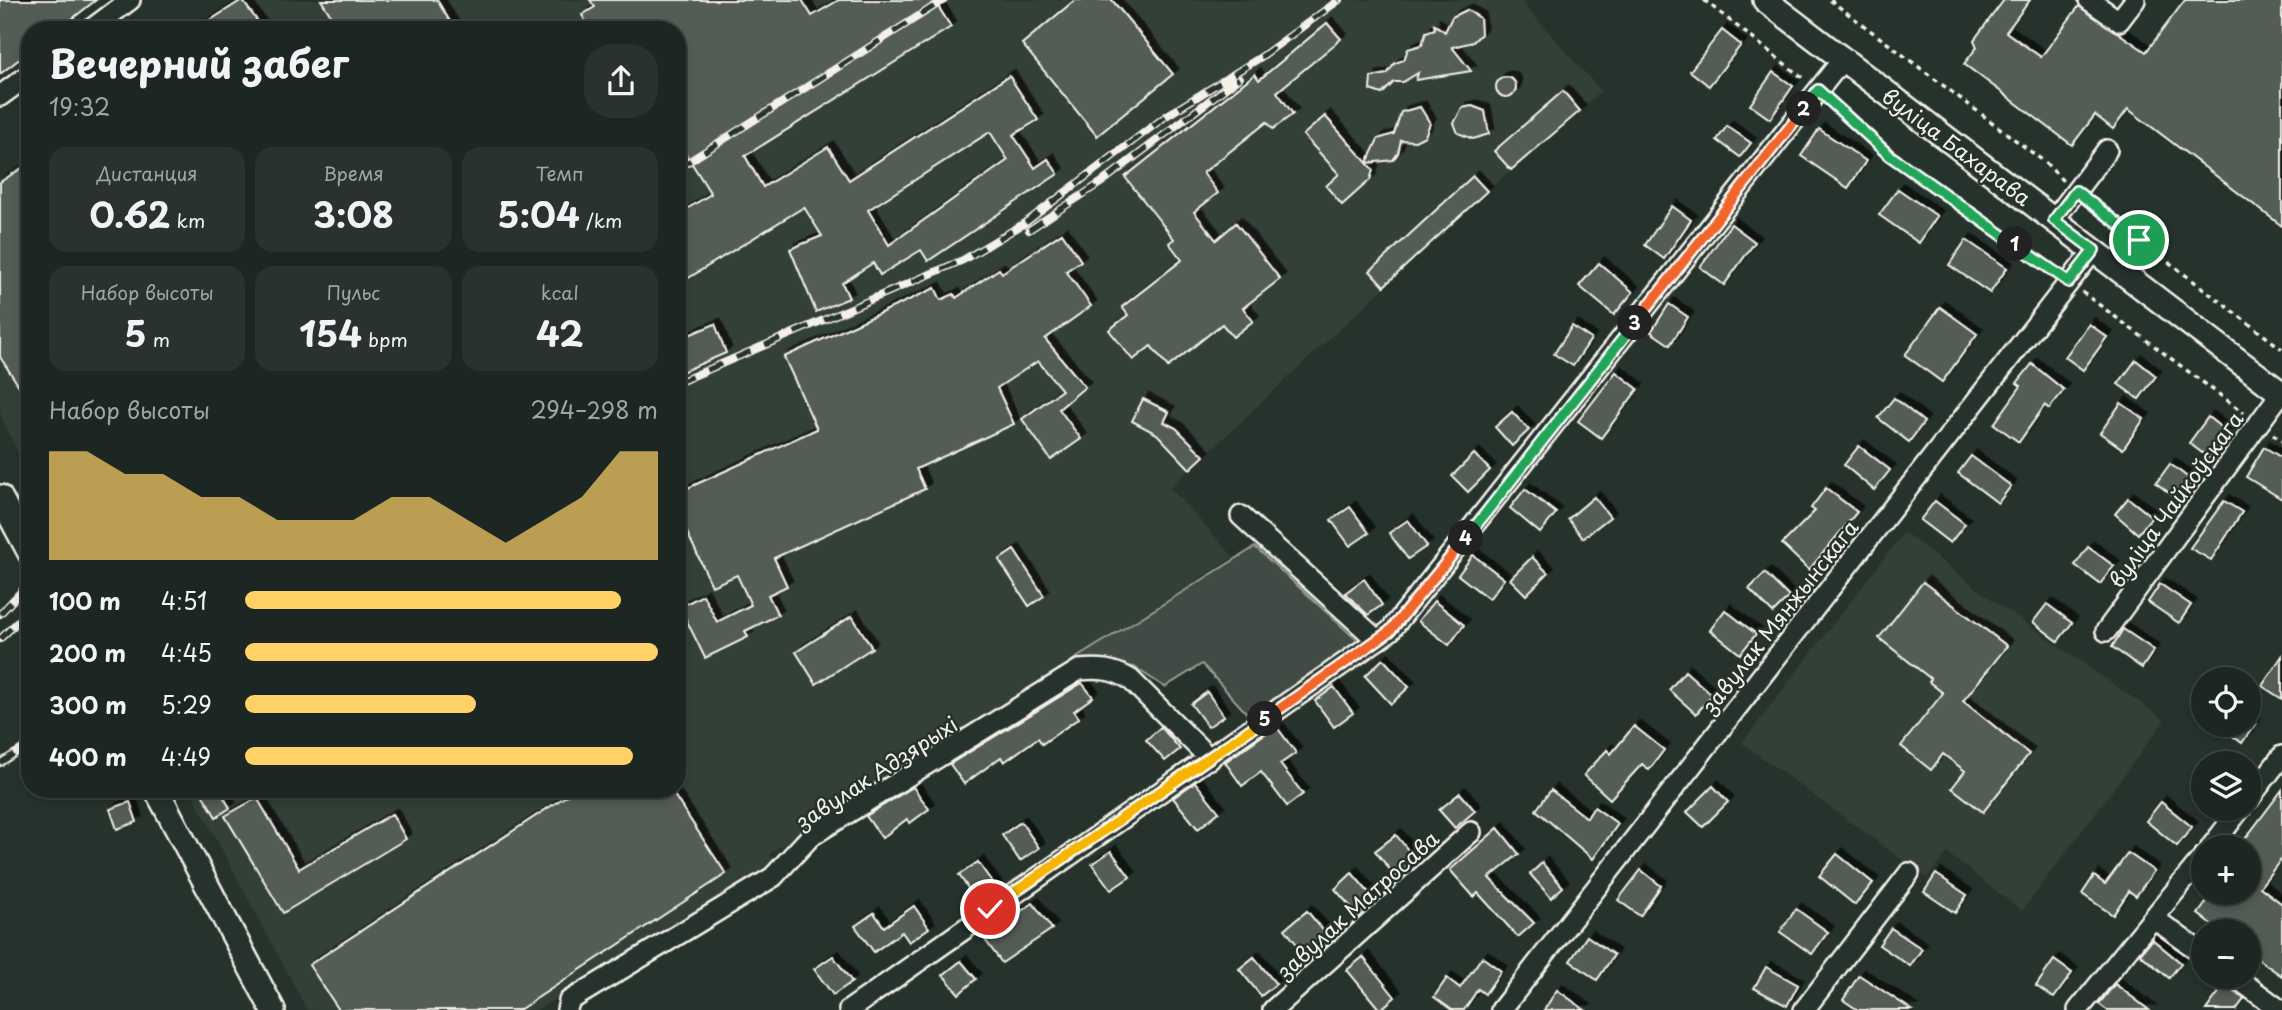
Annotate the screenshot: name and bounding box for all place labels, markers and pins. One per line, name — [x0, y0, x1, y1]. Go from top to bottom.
pin: 2 — [1786, 92, 1822, 126]
pin — [2109, 210, 2169, 270]
pin: 1 — [1997, 226, 2032, 262]
pin: 3 — [1618, 306, 1652, 340]
pin: 4 — [1448, 520, 1484, 556]
pin: 5 — [1248, 702, 1282, 736]
pin — [960, 879, 1020, 939]

